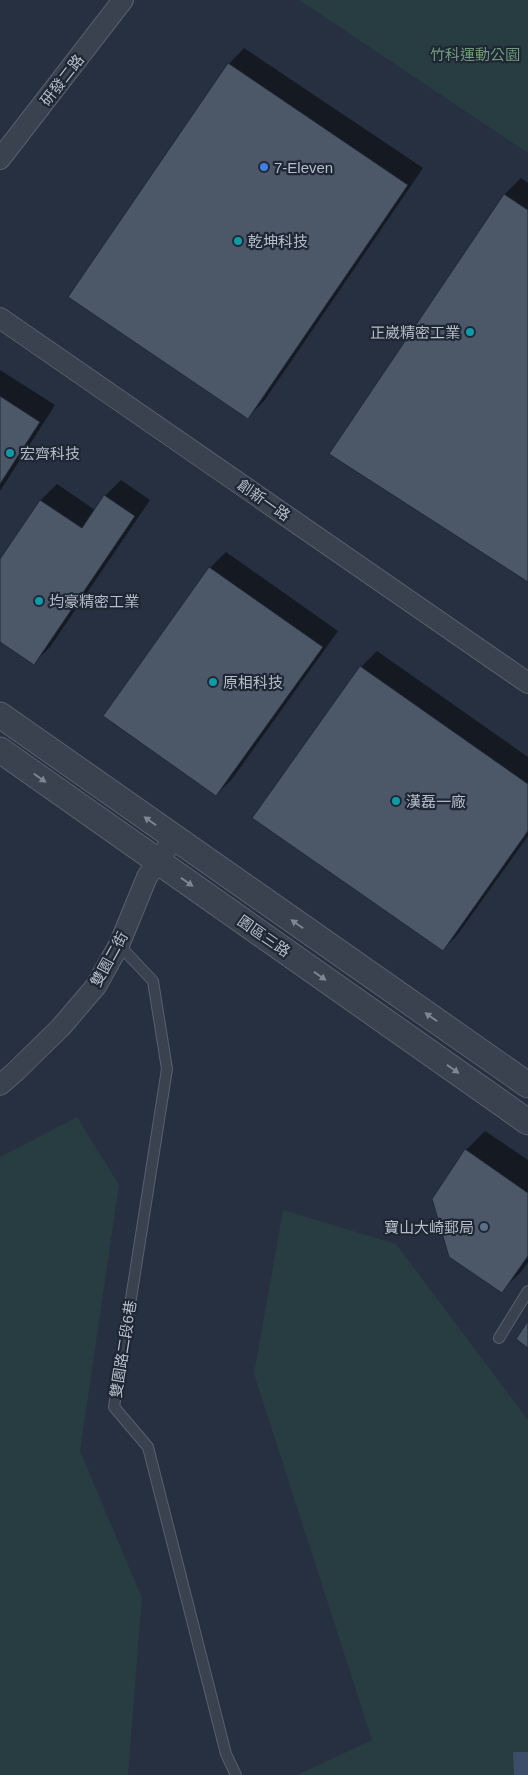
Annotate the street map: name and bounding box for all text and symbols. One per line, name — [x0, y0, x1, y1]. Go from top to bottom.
park label: 竹科運動公園 — [430, 46, 520, 63]
street label: 研發二路 — [37, 51, 87, 109]
place label: 7-Eleven — [274, 159, 333, 176]
marker: 7-Eleven — [258, 161, 270, 173]
place label: 乾坤科技 — [248, 233, 308, 250]
marker: 乾坤科技 — [232, 235, 244, 247]
place label: 正崴精密工業 — [370, 324, 460, 341]
marker: 正崴精密工業 — [464, 326, 476, 338]
place label: 宏齊科技 — [20, 445, 80, 462]
marker: 宏齊科技 — [4, 447, 16, 459]
street label: 創新一路 — [235, 476, 293, 524]
place label: 均豪精密工業 — [49, 593, 139, 610]
marker: 均豪精密工業 — [33, 595, 45, 607]
place label: 原相科技 — [223, 674, 283, 691]
marker: 原相科技 — [207, 676, 219, 688]
one-way arrow — [33, 773, 47, 783]
place label: 漢磊一廠 — [406, 793, 466, 810]
marker: 漢磊一廠 — [390, 795, 402, 807]
one-way arrow — [143, 816, 157, 826]
one-way arrow — [180, 877, 194, 887]
street label: 園區三路 — [235, 912, 293, 960]
one-way arrow — [291, 919, 304, 929]
street label: 雙園二街 — [87, 929, 131, 989]
one-way arrow — [313, 971, 327, 981]
one-way arrow — [424, 1012, 437, 1022]
one-way arrow — [446, 1064, 460, 1074]
place label: 寶山大崎郵局 — [384, 1219, 474, 1236]
marker: 寶山大崎郵局 — [478, 1221, 490, 1233]
street label: 雙園路二段6巷 — [107, 1299, 139, 1399]

